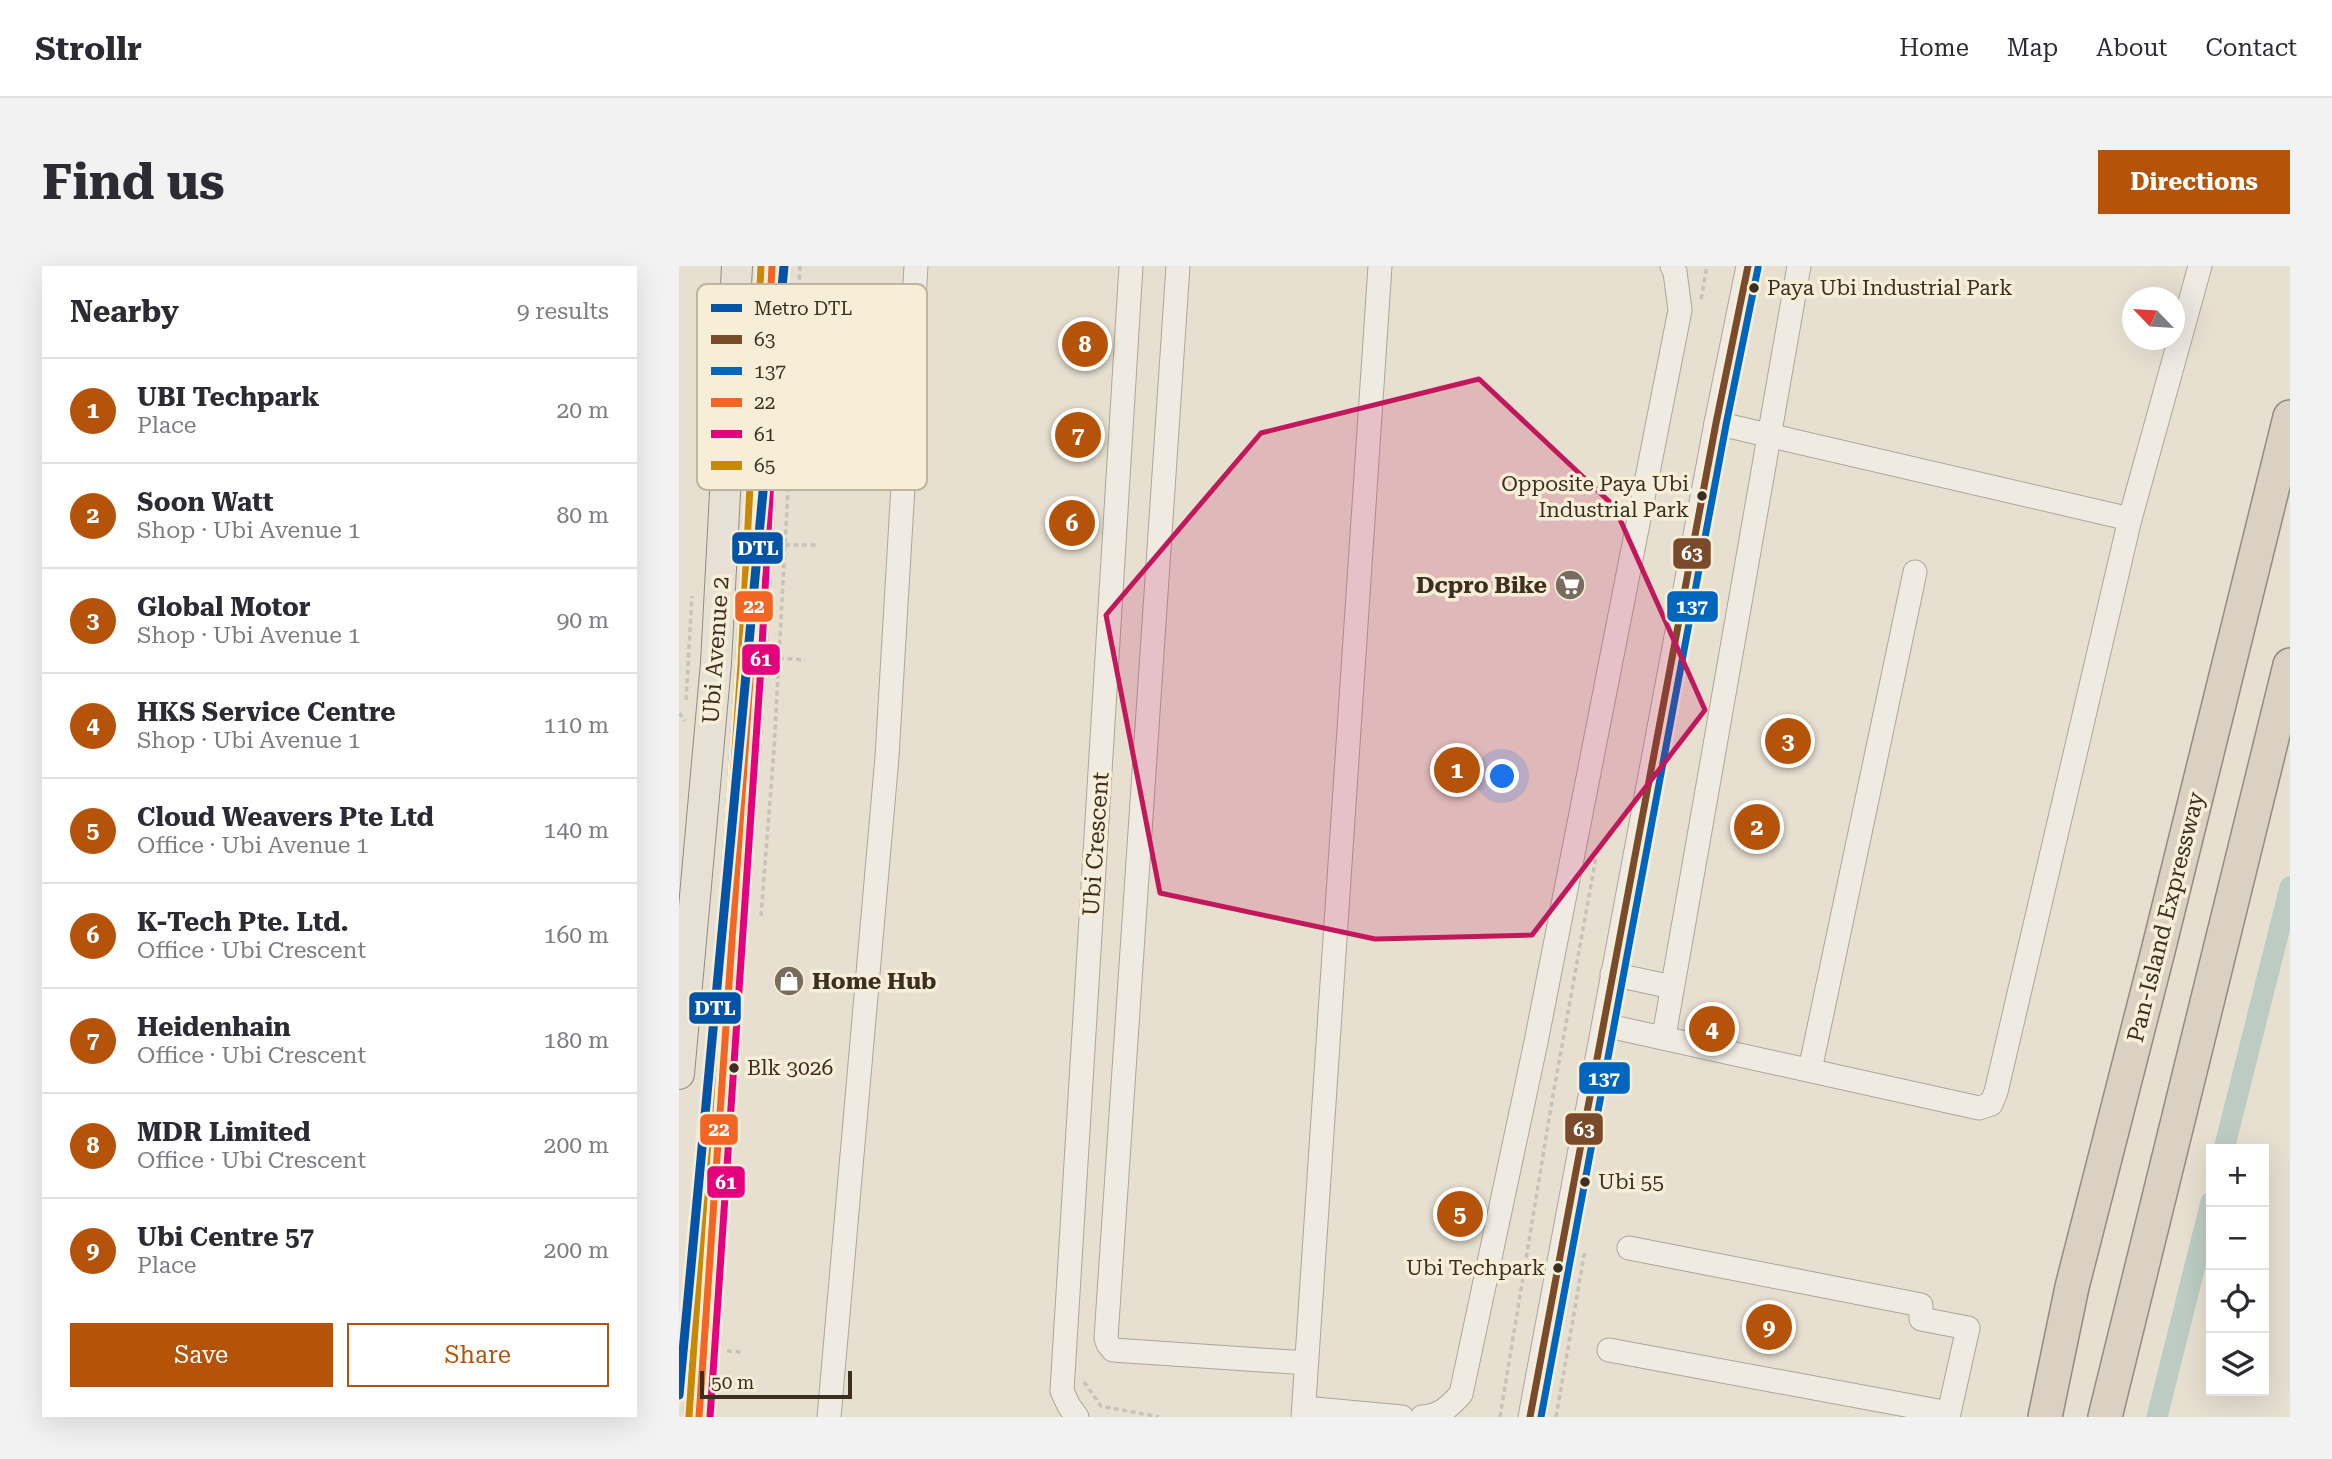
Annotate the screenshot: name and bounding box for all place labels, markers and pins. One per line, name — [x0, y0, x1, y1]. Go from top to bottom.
place label: Paya Ubi Industrial Park — [1767, 276, 2013, 300]
marker: Paya Ubi Industrial Park — [1747, 281, 1761, 295]
pin: 8 — [1062, 318, 1108, 370]
pin: 7 — [1055, 409, 1101, 461]
place label: Opposite Paya Ubi Industrial Park — [1501, 472, 1689, 522]
marker: Opposite Paya Ubi Industrial Park — [1695, 489, 1709, 503]
pin: 6 — [1049, 497, 1095, 549]
supermarket icon: Dcpro Bike — [1553, 568, 1587, 602]
place label: Dcpro Bike — [1416, 572, 1547, 599]
pin: 3 — [1765, 715, 1811, 767]
pin: 1 — [1434, 744, 1480, 796]
pin: 2 — [1734, 801, 1780, 853]
shop icon: Home Hub — [772, 964, 806, 998]
place label: Home Hub — [812, 968, 936, 995]
pin: 4 — [1689, 1003, 1735, 1055]
place label: Blk 3026 — [747, 1056, 833, 1080]
marker: Blk 3026 — [727, 1061, 741, 1075]
place label: Ubi 55 — [1598, 1170, 1664, 1194]
marker: Ubi 55 — [1578, 1175, 1592, 1189]
pin: 5 — [1437, 1188, 1483, 1240]
place label: Ubi Techpark — [1406, 1256, 1545, 1280]
marker: Ubi Techpark — [1551, 1261, 1565, 1275]
pin: 9 — [1746, 1301, 1792, 1353]

